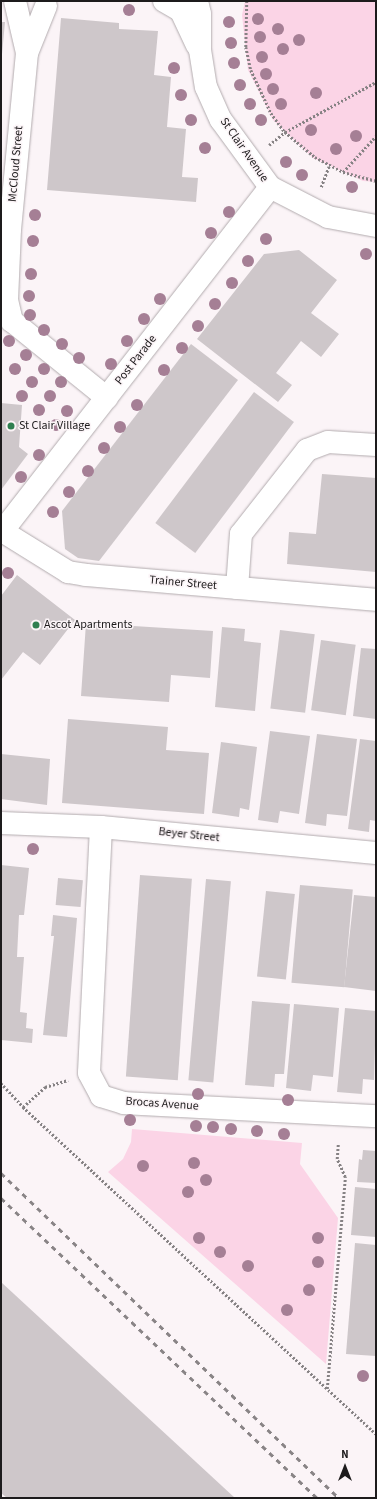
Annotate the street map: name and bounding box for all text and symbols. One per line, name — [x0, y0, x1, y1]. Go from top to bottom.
street label: St Clair Avenue — [217, 115, 271, 185]
street label: McCloud Street — [6, 125, 26, 203]
street label: Post Parade — [112, 332, 160, 388]
place label: St Clair Village — [19, 419, 90, 433]
marker: St Clair Village — [6, 421, 16, 431]
street label: Trainer Street — [149, 573, 217, 593]
place label: Ascot Apartments — [44, 618, 132, 632]
marker: Ascot Apartments — [31, 620, 41, 630]
street label: Beyer Street — [158, 825, 220, 845]
street label: Brocas Avenue — [125, 1094, 199, 1114]
north arrow — [325, 1447, 365, 1487]
text: N — [341, 1447, 349, 1462]

